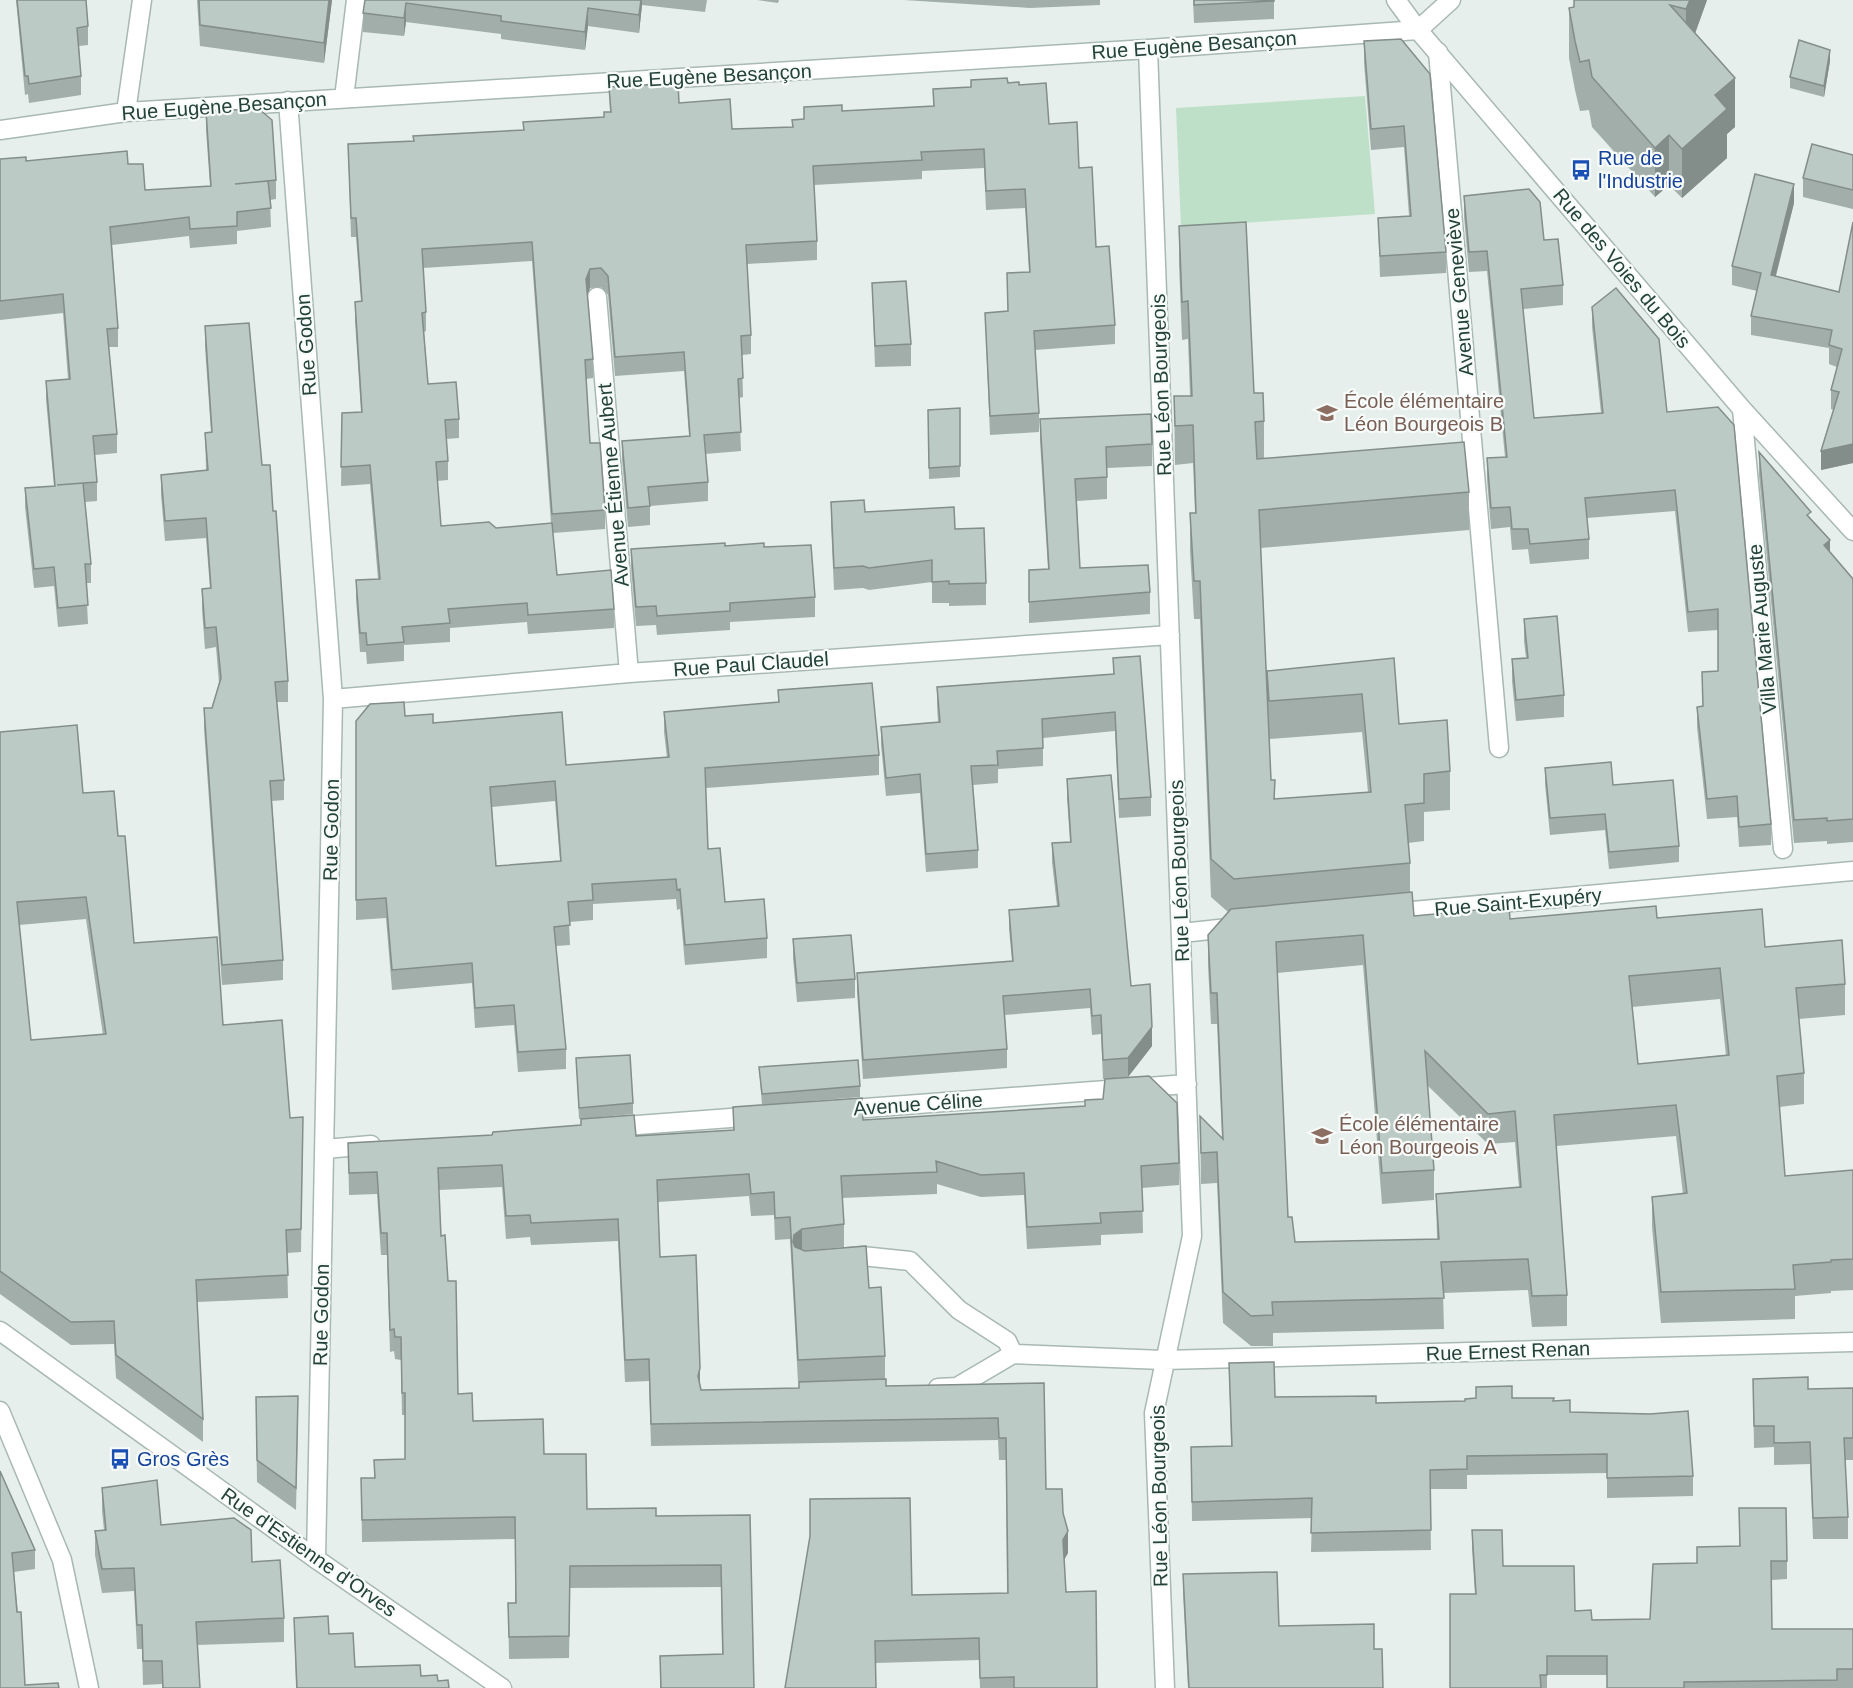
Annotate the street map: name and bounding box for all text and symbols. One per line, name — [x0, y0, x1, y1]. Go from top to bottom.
street label: Rue Eugène Besançon — [1091, 27, 1297, 63]
street label: Rue Eugène Besançon — [606, 60, 812, 92]
street label: Rue Eugène Besançon — [121, 88, 327, 124]
place label: Rue de l'Industrie — [1598, 147, 1683, 192]
bus stop icon: Rue de l'Industrie — [1569, 158, 1593, 182]
street label: Rue des Voies du Bois — [1549, 184, 1695, 352]
street label: Avenue Geneviève — [1441, 207, 1477, 377]
street label: Rue Godon — [291, 293, 321, 397]
street label: Rue Léon Bourgeois — [1147, 293, 1175, 477]
street label: Avenue Étienne Aubert — [593, 382, 633, 588]
place label: École élémentaire Léon Bourgeois B — [1344, 390, 1504, 435]
school or university icon: École élémentaire Léon Bourgeois B — [1315, 401, 1339, 425]
street label: Villa Marie Auguste — [1744, 543, 1780, 715]
street label: Rue Paul Claudel — [673, 648, 829, 680]
street label: Rue Godon — [319, 779, 343, 881]
street label: Rue Léon Bourgeois — [1165, 779, 1193, 963]
street label: Rue Saint-Exupéry — [1433, 884, 1603, 920]
street label: Avenue Céline — [853, 1089, 983, 1119]
place label: École élémentaire Léon Bourgeois A — [1339, 1113, 1499, 1158]
school or university icon: École élémentaire Léon Bourgeois A — [1310, 1124, 1334, 1148]
street label: Rue Godon — [309, 1264, 333, 1366]
street label: Rue Ernest Renan — [1425, 1337, 1591, 1365]
street label: Rue Léon Bourgeois — [1146, 1405, 1172, 1587]
bus stop icon: Gros Grès — [108, 1447, 132, 1471]
place label: Gros Grès — [137, 1448, 229, 1470]
street label: Rue d'Estienne d'Orves — [217, 1483, 401, 1621]

